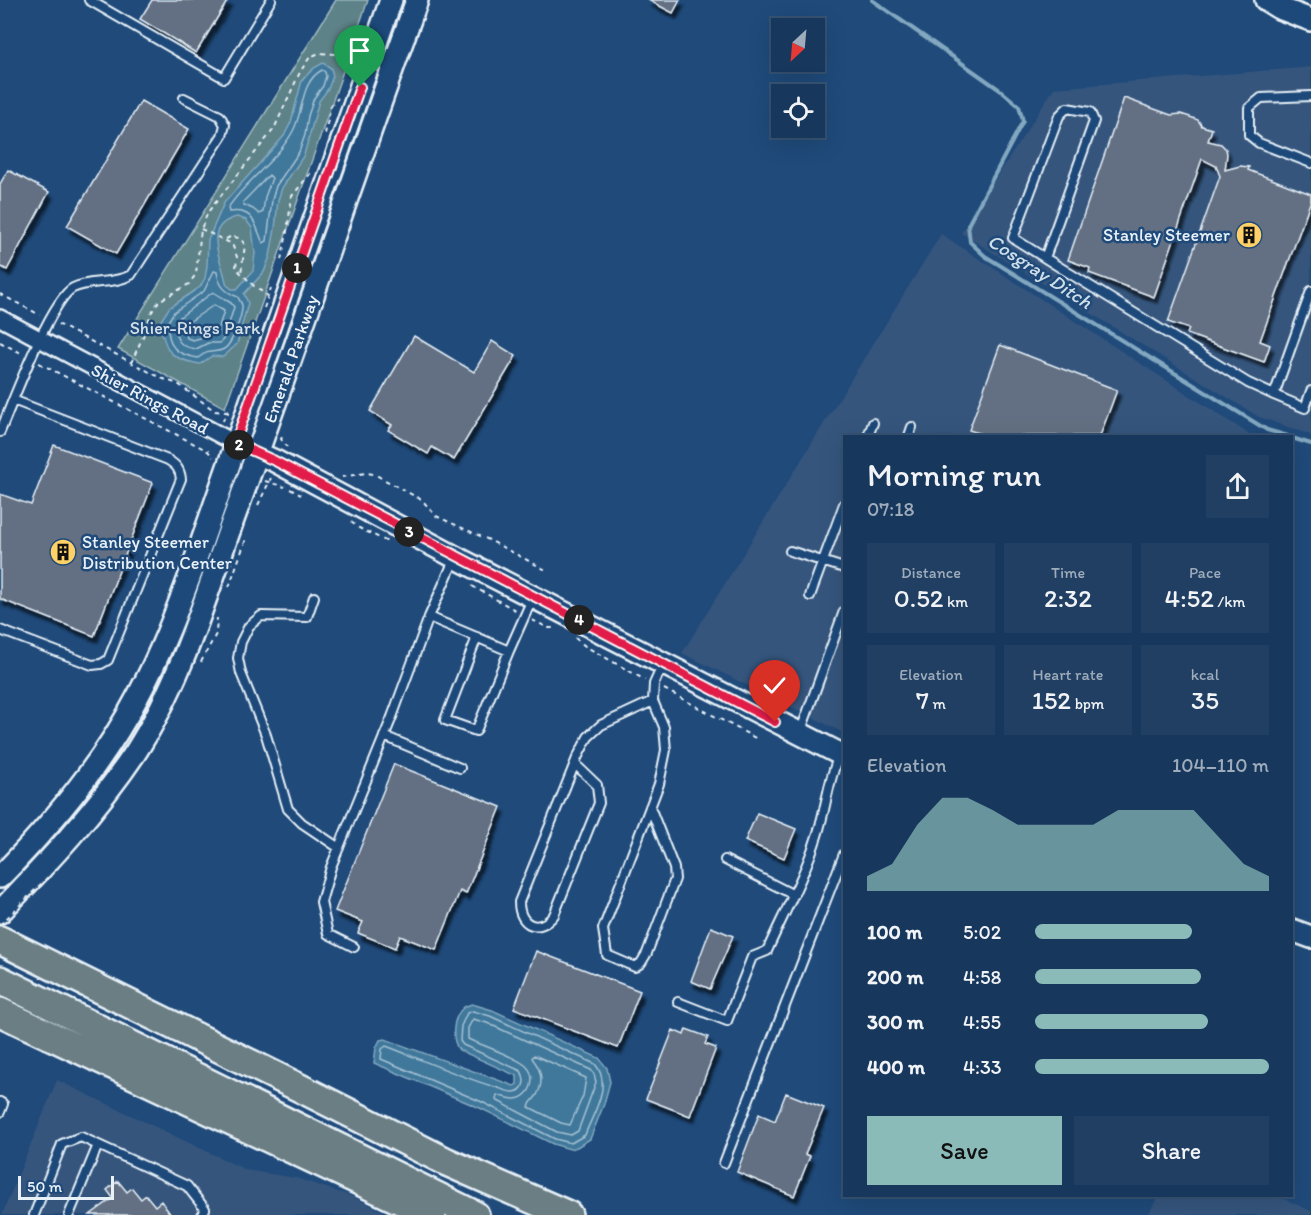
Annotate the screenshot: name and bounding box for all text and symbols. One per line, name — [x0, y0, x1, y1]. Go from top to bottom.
north arrow — [771, 18, 825, 72]
map controls — [771, 18, 825, 138]
pin — [334, 25, 385, 87]
icon: arrive — [343, 34, 376, 67]
button: locate — [771, 84, 825, 138]
building icon: Stanley Steemer — [1234, 220, 1264, 250]
place label: Stanley Steemer — [1103, 224, 1231, 246]
water label: Cosgray Ditch — [983, 228, 1097, 314]
pin: 1 — [282, 253, 312, 283]
text: 1 — [293, 258, 301, 277]
street label: Emerald Parkway — [259, 292, 323, 426]
park label: Shier-Rings Park — [130, 317, 261, 339]
street label: Shier Rings Road — [87, 359, 213, 439]
pin: 2 — [224, 430, 254, 460]
text: 2 — [235, 435, 243, 454]
text: Morning run — [867, 455, 1042, 494]
button: share — [1206, 455, 1269, 518]
text: 07:18 — [867, 497, 914, 521]
pin: 3 — [394, 517, 424, 547]
text: 3 — [405, 522, 413, 541]
place label: Stanley Steemer Distribution Center — [82, 531, 233, 574]
building icon: Stanley Steemer Distribution Center — [48, 537, 78, 567]
text: Distance — [901, 563, 961, 582]
text: Time — [1051, 563, 1085, 582]
text: Pace — [1189, 563, 1221, 582]
text: 0.52 — [894, 582, 943, 614]
text: 2:32 — [1044, 582, 1092, 614]
text: 4:52 — [1165, 582, 1214, 614]
text: km — [943, 592, 968, 611]
text: /km — [1214, 592, 1245, 611]
pin: 4 — [564, 605, 594, 635]
text: 4 — [574, 610, 584, 629]
pin — [749, 660, 800, 722]
text: Elevation — [899, 665, 963, 684]
text: Heart rate — [1033, 665, 1103, 684]
text: kcal — [1191, 665, 1219, 684]
icon: check — [758, 669, 791, 702]
text: 7 — [916, 684, 929, 716]
text: 152 — [1032, 684, 1071, 716]
text: 35 — [1191, 684, 1219, 716]
text: m — [929, 694, 946, 713]
text: bpm — [1071, 694, 1104, 713]
text: Elevation — [867, 753, 946, 777]
text: 104–110 m — [1172, 753, 1269, 777]
text: 100 m — [867, 920, 922, 944]
text: 5:02 — [963, 920, 1001, 944]
text: 200 m — [867, 965, 923, 989]
text: 4:58 — [963, 965, 1001, 989]
text: 300 m — [867, 1010, 924, 1034]
text: 4:55 — [963, 1010, 1001, 1034]
text: 400 m — [867, 1055, 925, 1079]
text: 4:33 — [963, 1055, 1002, 1079]
button: Save — [867, 1116, 1062, 1185]
button: Share — [1074, 1116, 1269, 1185]
scale bar — [18, 1173, 114, 1200]
text: 50 m — [27, 1177, 62, 1196]

